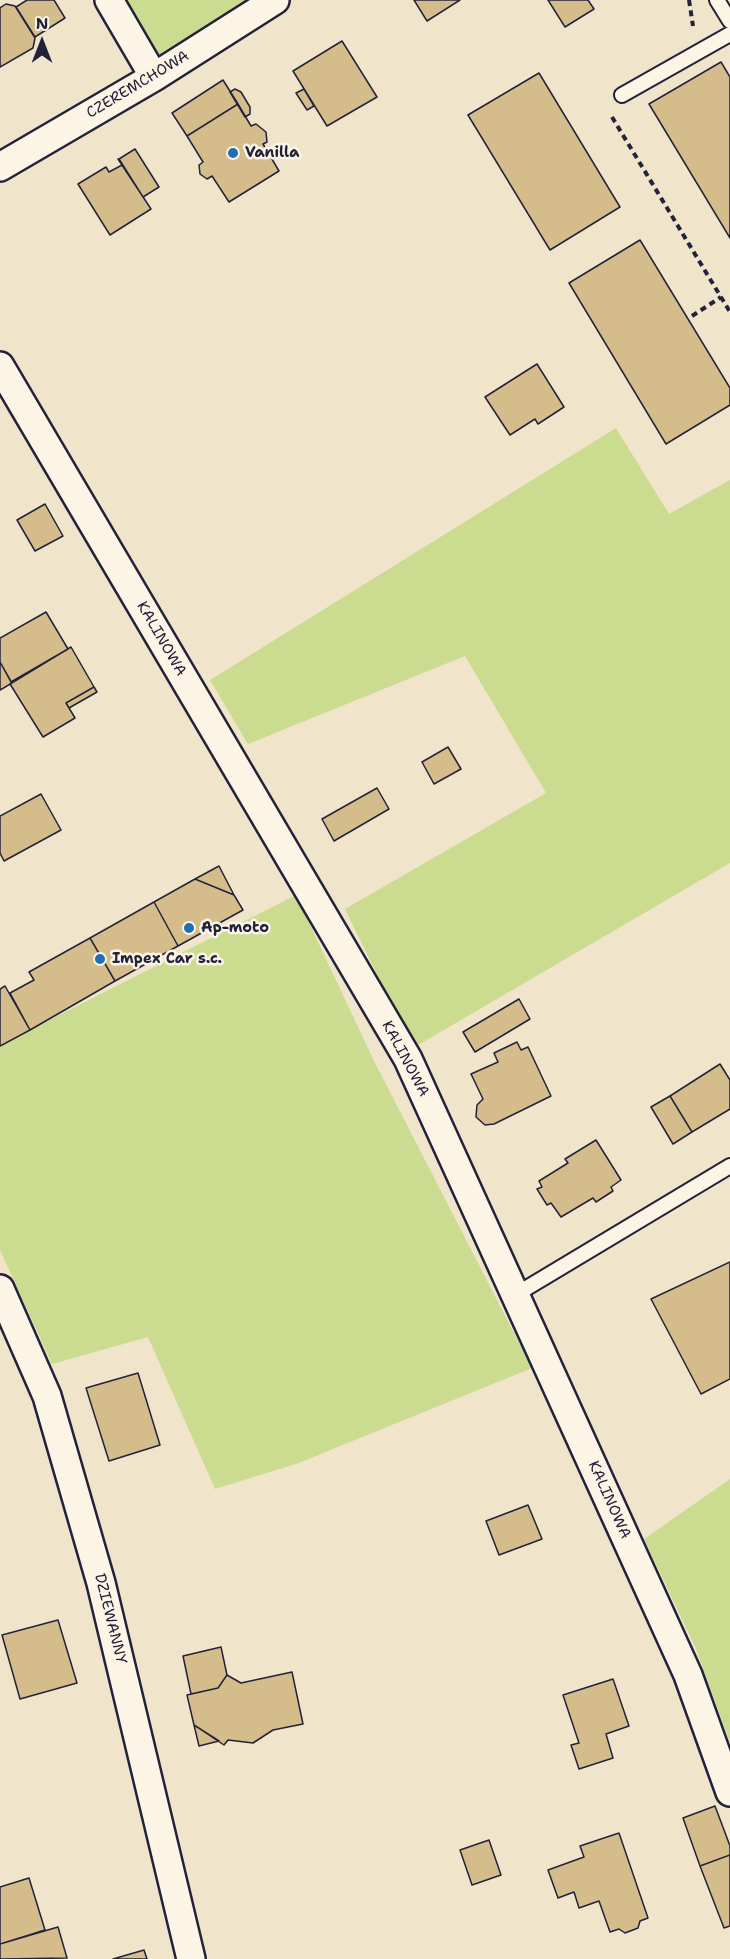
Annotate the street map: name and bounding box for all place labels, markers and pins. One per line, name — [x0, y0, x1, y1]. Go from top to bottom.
place label: Vanilla — [245, 144, 300, 162]
marker: Vanilla — [226, 146, 240, 160]
place label: Ap-moto — [201, 919, 269, 937]
marker: Ap-moto — [182, 921, 196, 935]
place label: Impex Car s.c. — [112, 950, 222, 968]
marker: Impex Car s.c. — [93, 952, 107, 966]

